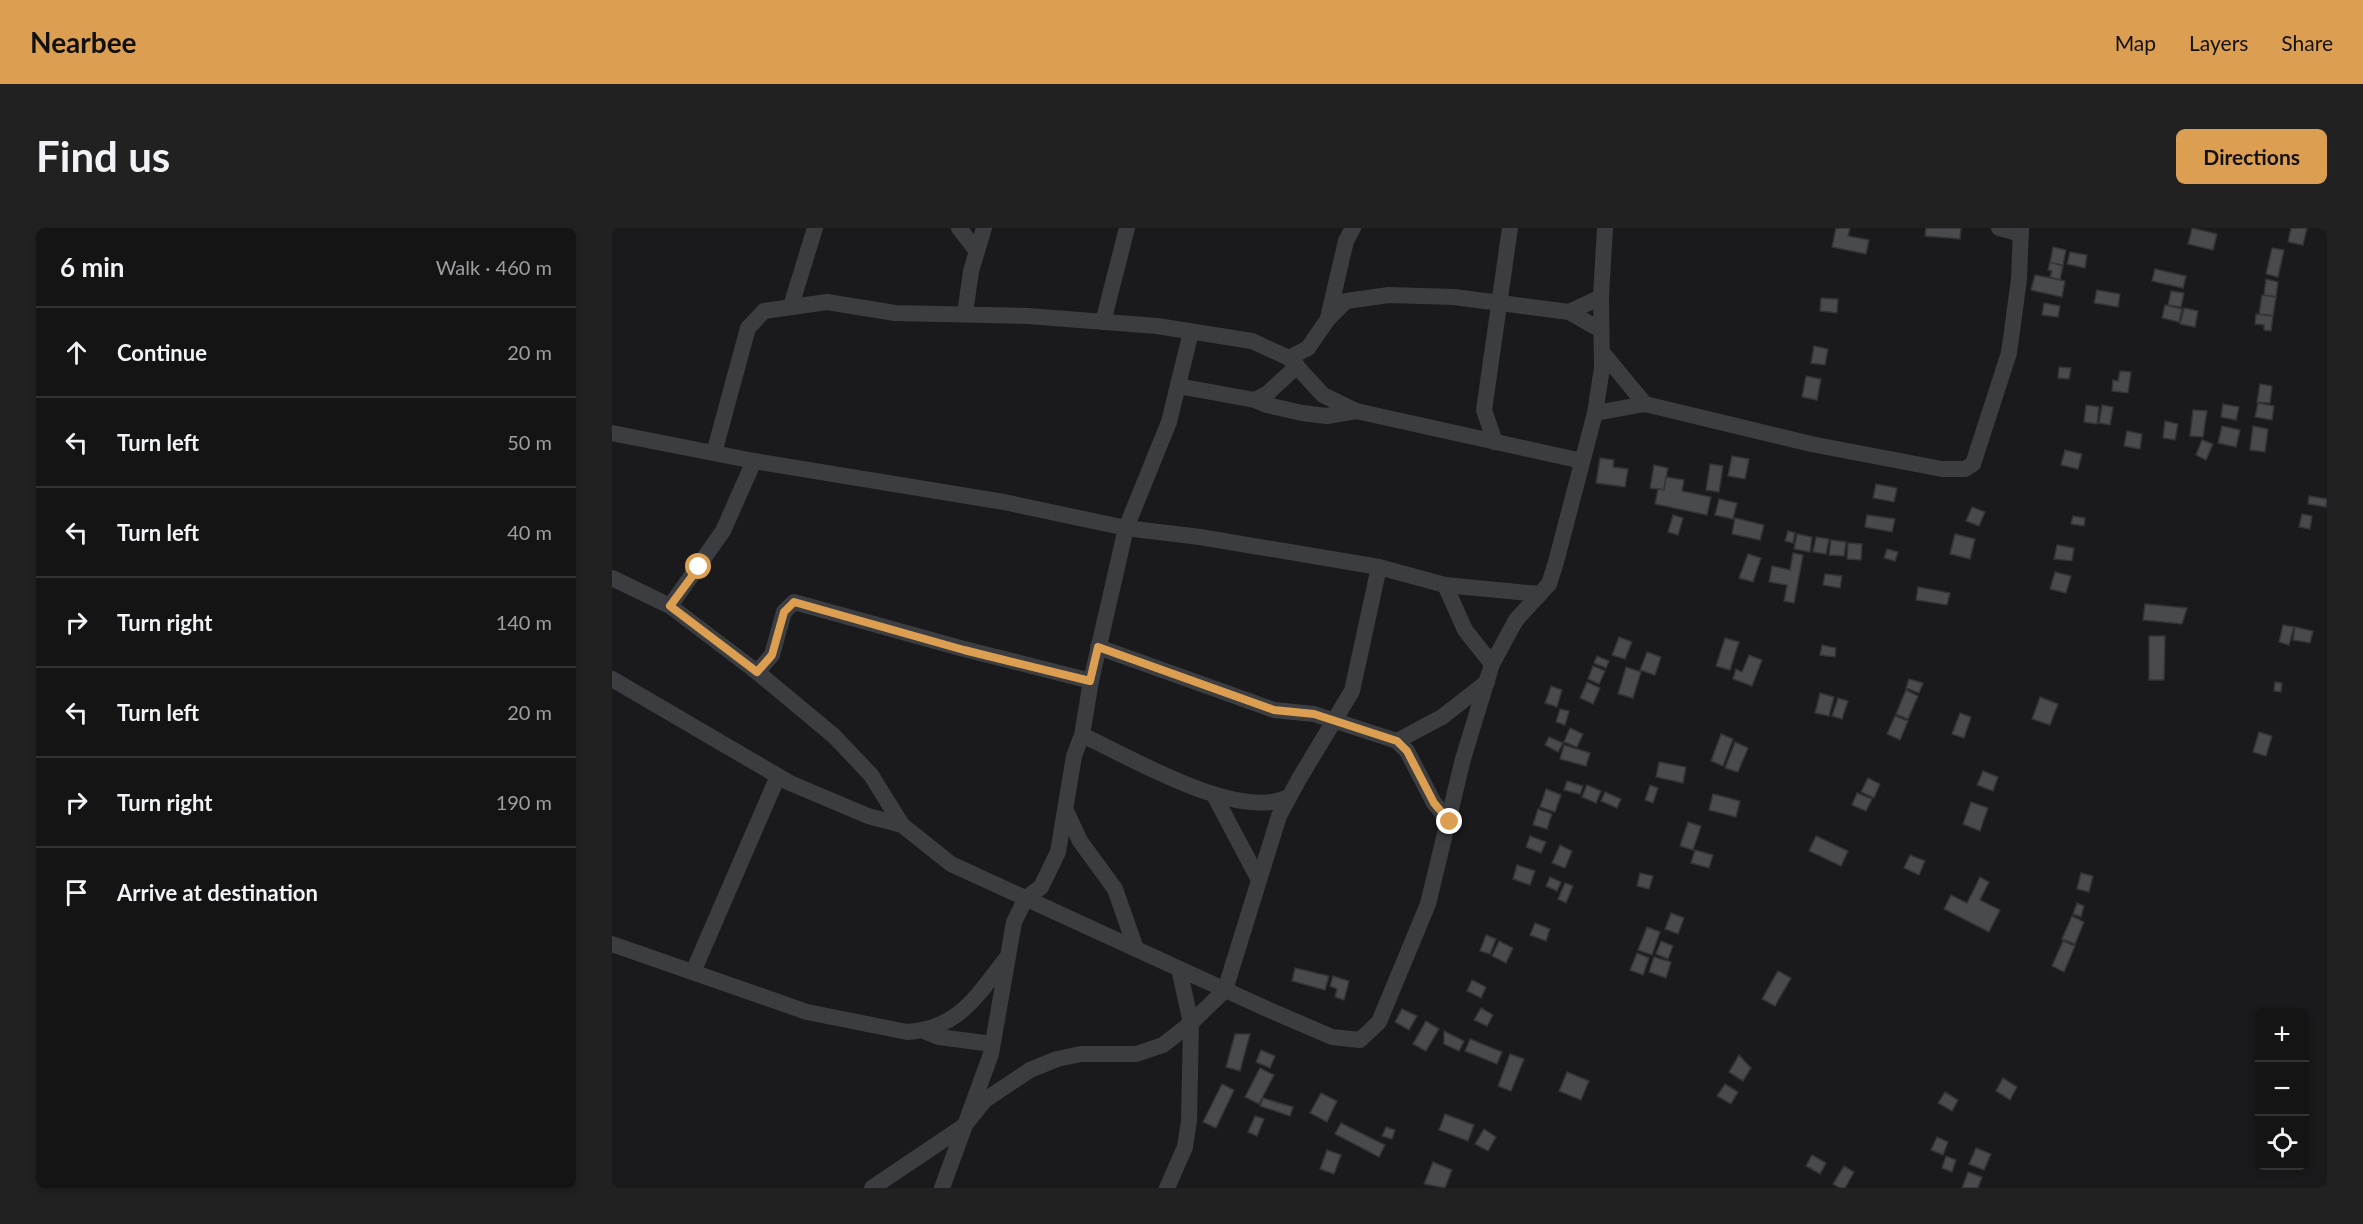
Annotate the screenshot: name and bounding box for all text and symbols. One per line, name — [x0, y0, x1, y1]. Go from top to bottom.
text: Nearbee — [30, 25, 137, 59]
text: Map — [2115, 30, 2156, 55]
text: Layers — [2189, 30, 2248, 55]
text: Share — [2281, 30, 2333, 55]
button: Directions — [2176, 129, 2327, 184]
text: Find us — [36, 131, 170, 181]
text: 6 min — [60, 251, 124, 283]
text: Walk · 460 m — [436, 255, 552, 279]
icon: ahead — [60, 336, 93, 369]
text: Continue — [117, 339, 207, 366]
text: 20 m — [507, 340, 552, 364]
icon: left — [60, 426, 93, 459]
text: Turn left — [117, 429, 199, 456]
text: 50 m — [507, 430, 552, 454]
icon: left — [60, 516, 93, 549]
text: Turn left — [117, 519, 199, 546]
text: 40 m — [507, 520, 552, 544]
route start — [685, 553, 711, 579]
icon: right — [60, 606, 93, 639]
text: Turn right — [117, 609, 212, 636]
text: 140 m — [496, 610, 552, 634]
icon: left — [60, 696, 93, 729]
text: Turn left — [117, 699, 199, 726]
text: 20 m — [507, 700, 552, 724]
icon: right — [60, 786, 93, 819]
text: Turn right — [117, 789, 212, 816]
text: 190 m — [496, 790, 552, 814]
route end — [1436, 808, 1462, 834]
icon: arrive — [60, 876, 93, 909]
text: Arrive at destination — [117, 879, 318, 906]
map controls — [2255, 1008, 2309, 1170]
button: + — [2255, 1008, 2309, 1062]
button: − — [2255, 1062, 2309, 1116]
button: locate — [2255, 1116, 2309, 1170]

